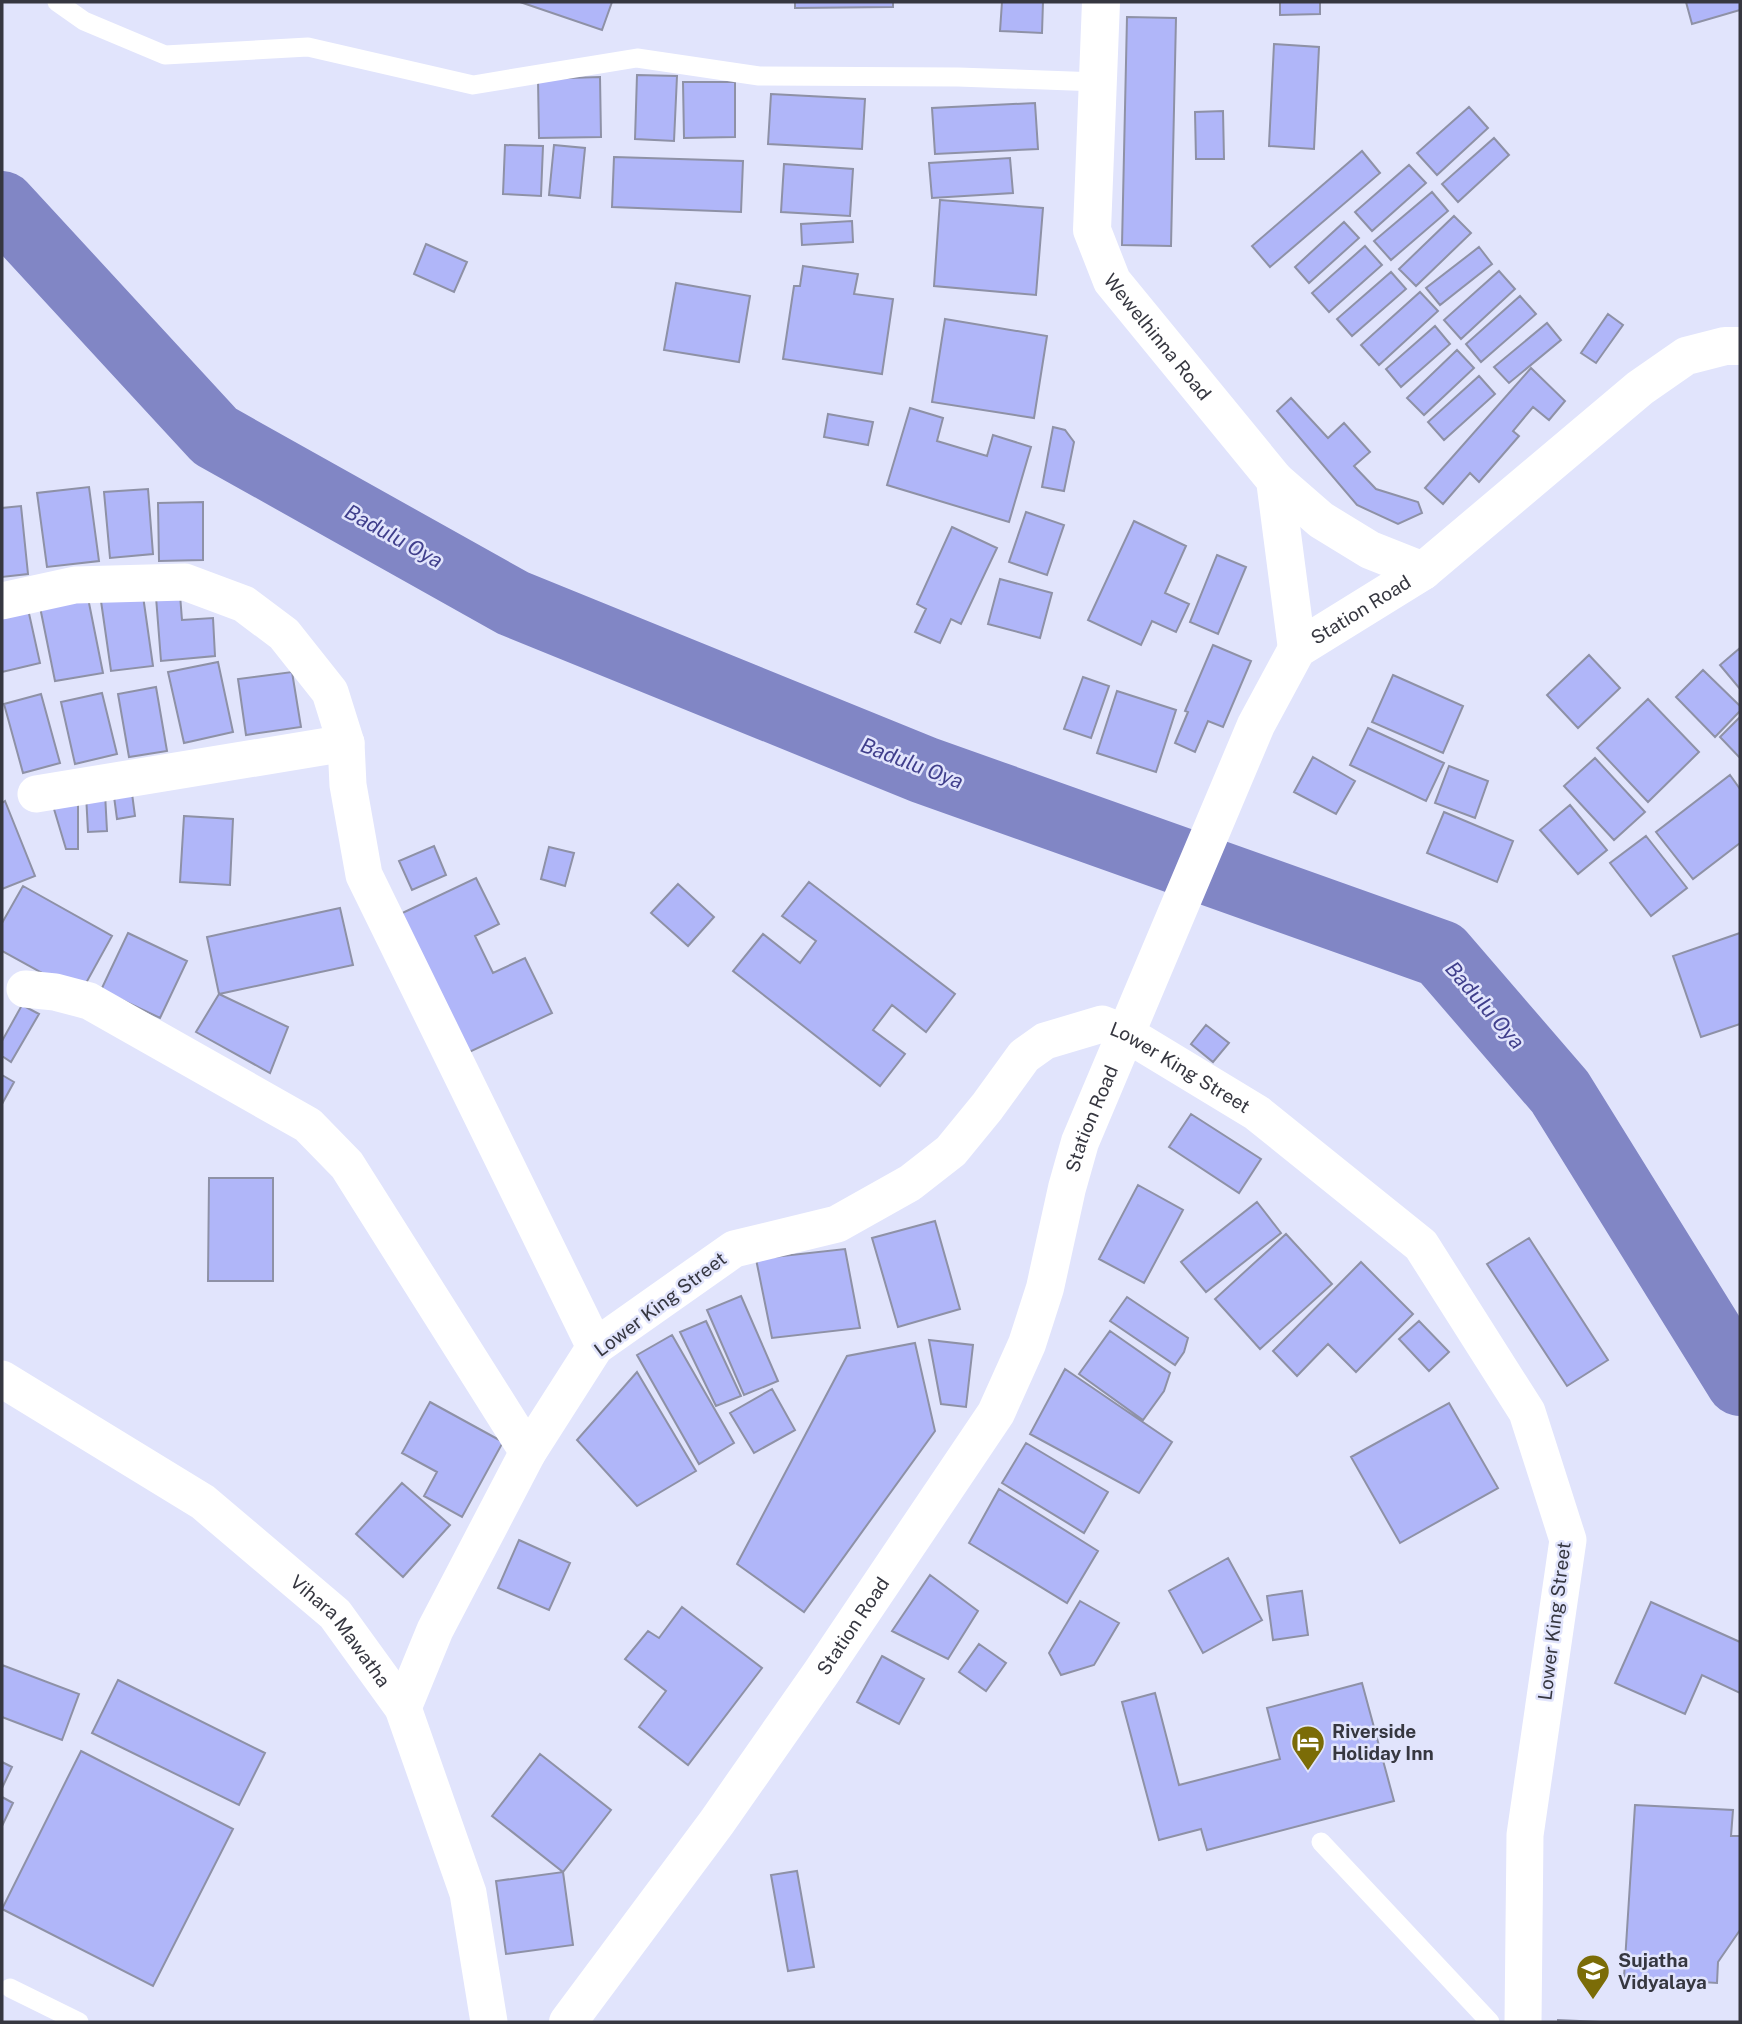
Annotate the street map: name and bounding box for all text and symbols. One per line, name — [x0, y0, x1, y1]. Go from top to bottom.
street label: Wewelhinna Road — [1099, 269, 1216, 404]
water label: Badulu Oya — [341, 499, 447, 573]
street label: Station Road — [1307, 570, 1415, 649]
water label: Badulu Oya — [857, 732, 967, 794]
water label: Badulu Oya — [1440, 956, 1530, 1054]
street label: Lower King Street — [1107, 1017, 1254, 1117]
street label: Station Road — [1061, 1062, 1122, 1175]
street label: Lower King Street — [590, 1247, 730, 1361]
street label: Lower King Street — [1533, 1541, 1575, 1701]
street label: Vihara Mawatha — [286, 1570, 395, 1691]
street label: Station Road — [812, 1573, 894, 1679]
place label: Riverside Holiday Inn — [1332, 1720, 1434, 1764]
hotel icon: Riverside Holiday Inn — [1289, 1723, 1327, 1772]
place label: Sujatha Vidyalaya — [1618, 1949, 1707, 1993]
school or university icon: Sujatha Vidyalaya — [1574, 1952, 1612, 2001]

